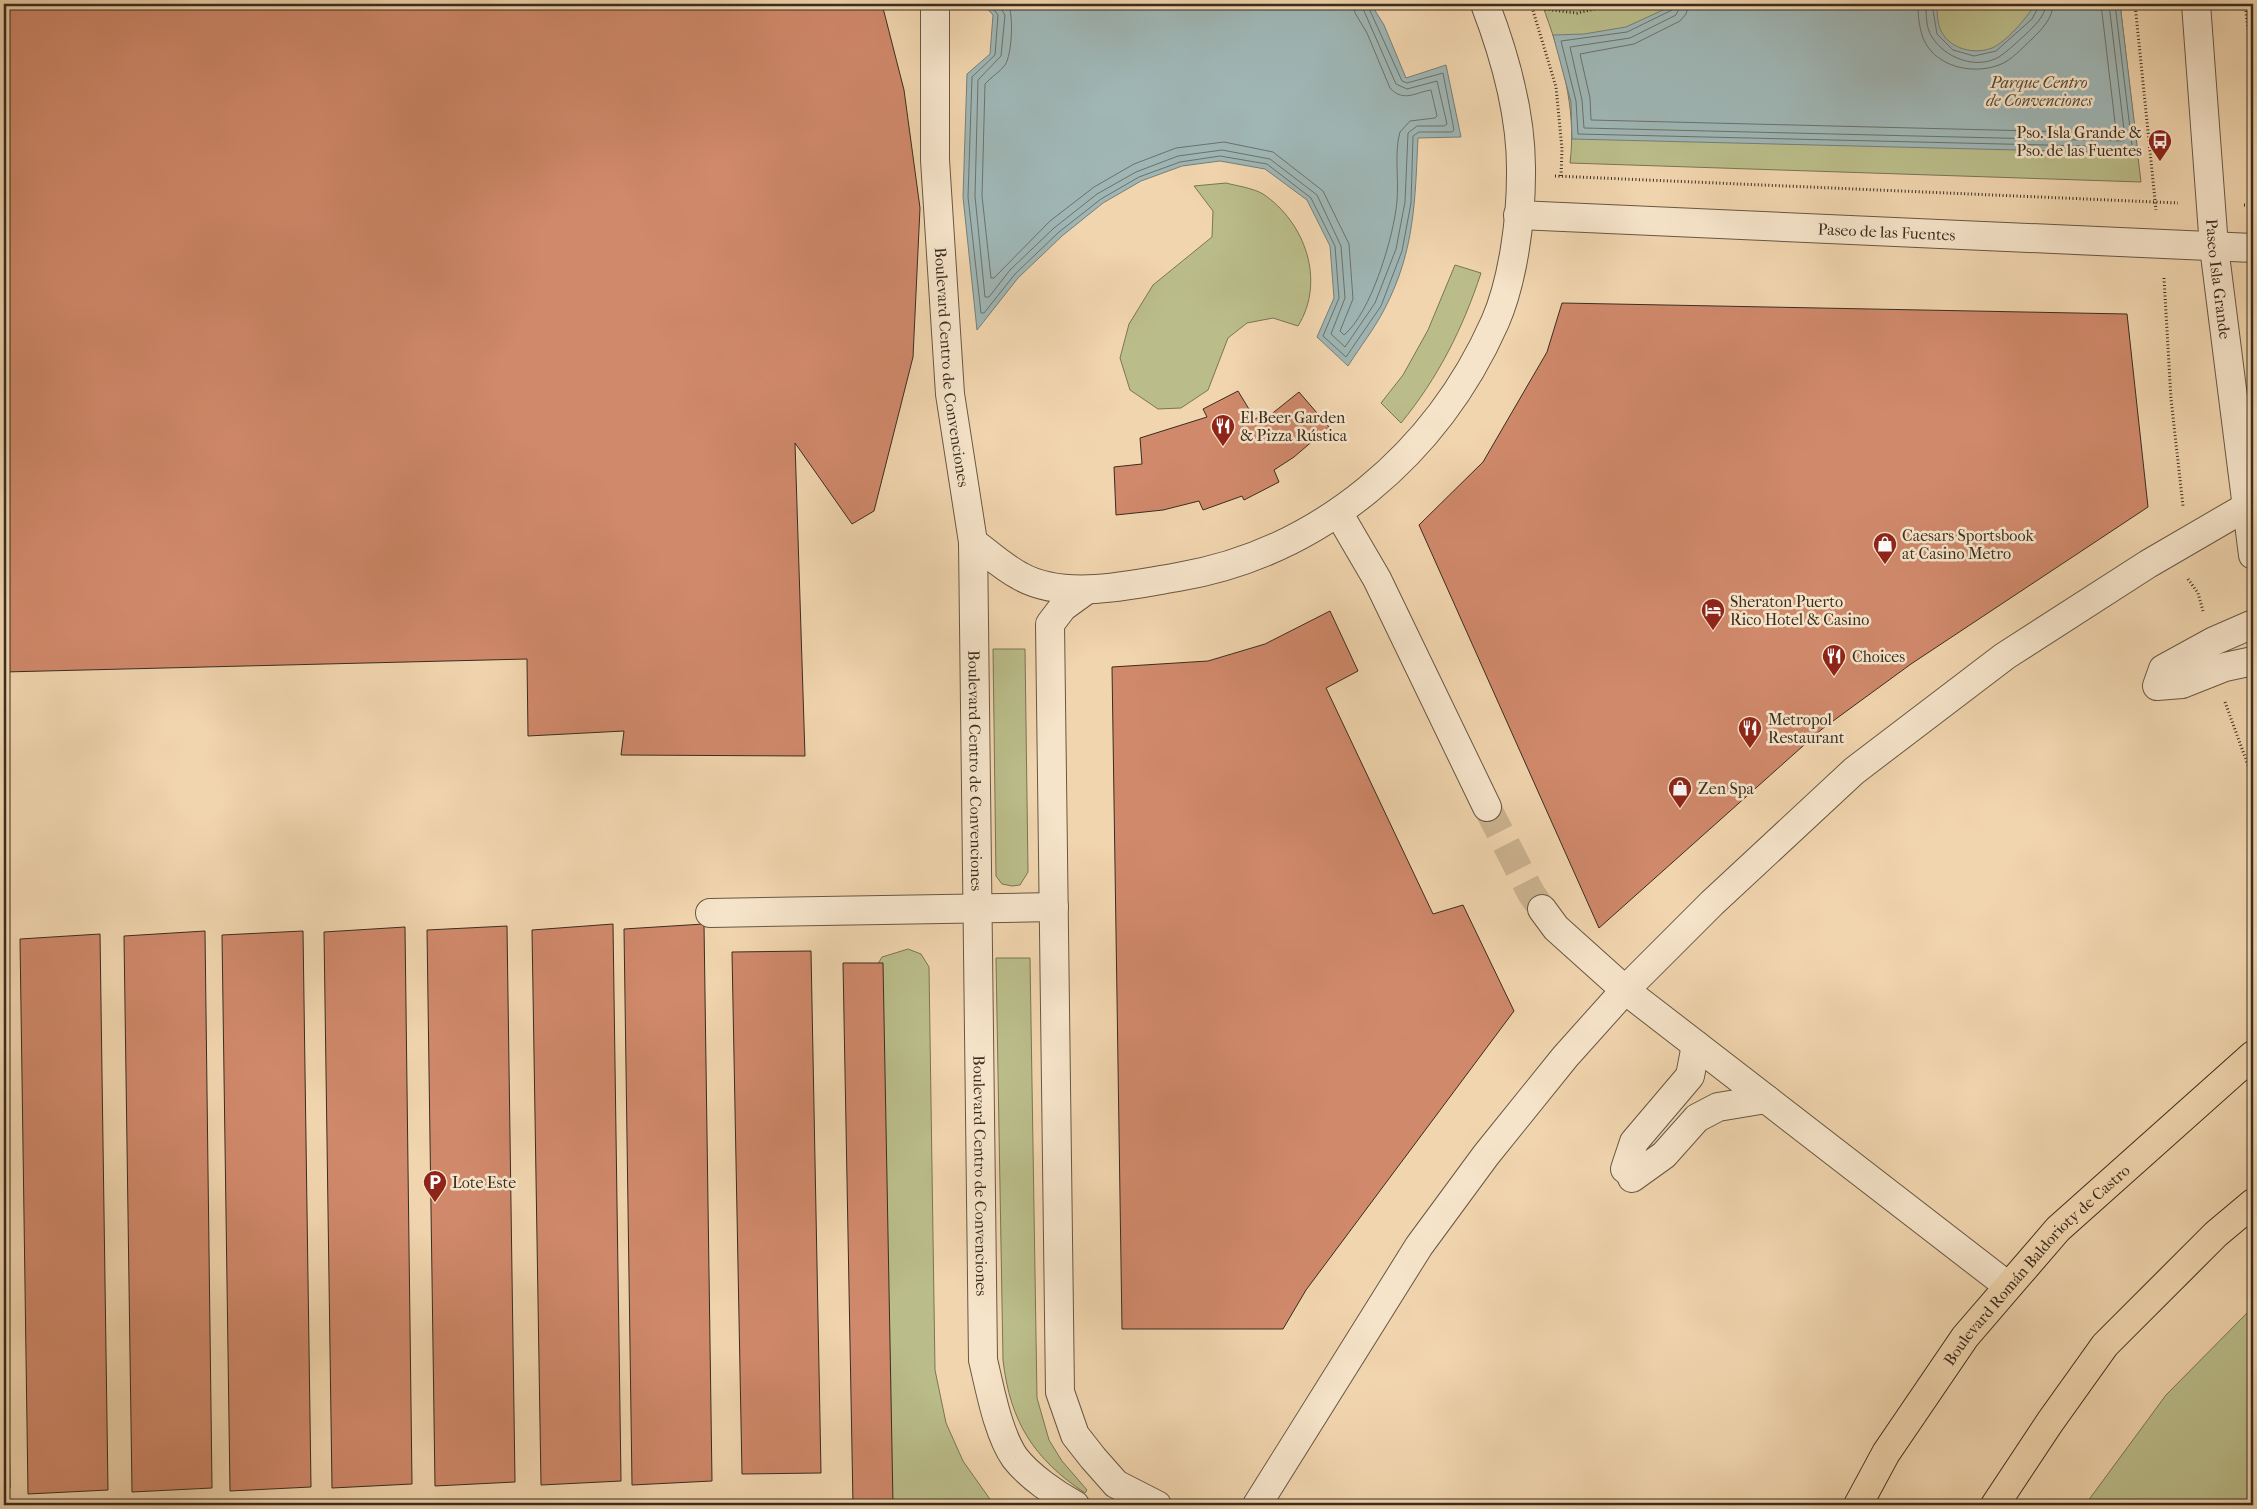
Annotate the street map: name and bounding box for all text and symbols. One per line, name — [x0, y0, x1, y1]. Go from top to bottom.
park label: Parque Centro de Convenciones — [1986, 73, 2093, 110]
place label: Pso. Isla Grande & Pso. de las Fuentes — [2016, 123, 2142, 160]
bus stop icon: Pso. Isla Grande & Pso. de las Fuentes — [2147, 128, 2173, 162]
street label: Paseo Isla Grande — [2202, 218, 2235, 340]
street label: Paseo de las Fuentes — [1817, 219, 1956, 244]
street label: Boulevard Centro de Convenciones — [931, 247, 974, 488]
place label: El Beer Garden & Pizza Rústica — [1240, 408, 1348, 445]
restaurant icon: El Beer Garden & Pizza Rústica — [1210, 413, 1236, 447]
place label: Caesars Sportsbook at Casino Metro — [1902, 526, 2034, 563]
shop icon: Caesars Sportsbook at Casino Metro — [1872, 531, 1898, 565]
place label: Sheraton Puerto Rico Hotel & Casino — [1730, 592, 1869, 629]
hotel icon: Sheraton Puerto Rico Hotel & Casino — [1700, 597, 1726, 631]
restaurant icon: Choices — [1821, 643, 1847, 677]
place label: Choices — [1852, 647, 1905, 666]
street label: Boulevard Centro de Convenciones — [965, 650, 987, 891]
place label: Metropol Restaurant — [1768, 710, 1845, 747]
restaurant icon: Metropol Restaurant — [1737, 715, 1763, 749]
shop icon: Zen Spa — [1667, 775, 1693, 809]
place label: Zen Spa — [1698, 779, 1754, 798]
street label: Boulevard Centro de Convenciones — [970, 1055, 992, 1296]
street label: Boulevard Román Baldorioty de Castro — [1939, 1160, 2133, 1369]
parking icon: Lote Este — [422, 1169, 448, 1203]
place label: Lote Este — [452, 1173, 516, 1192]

